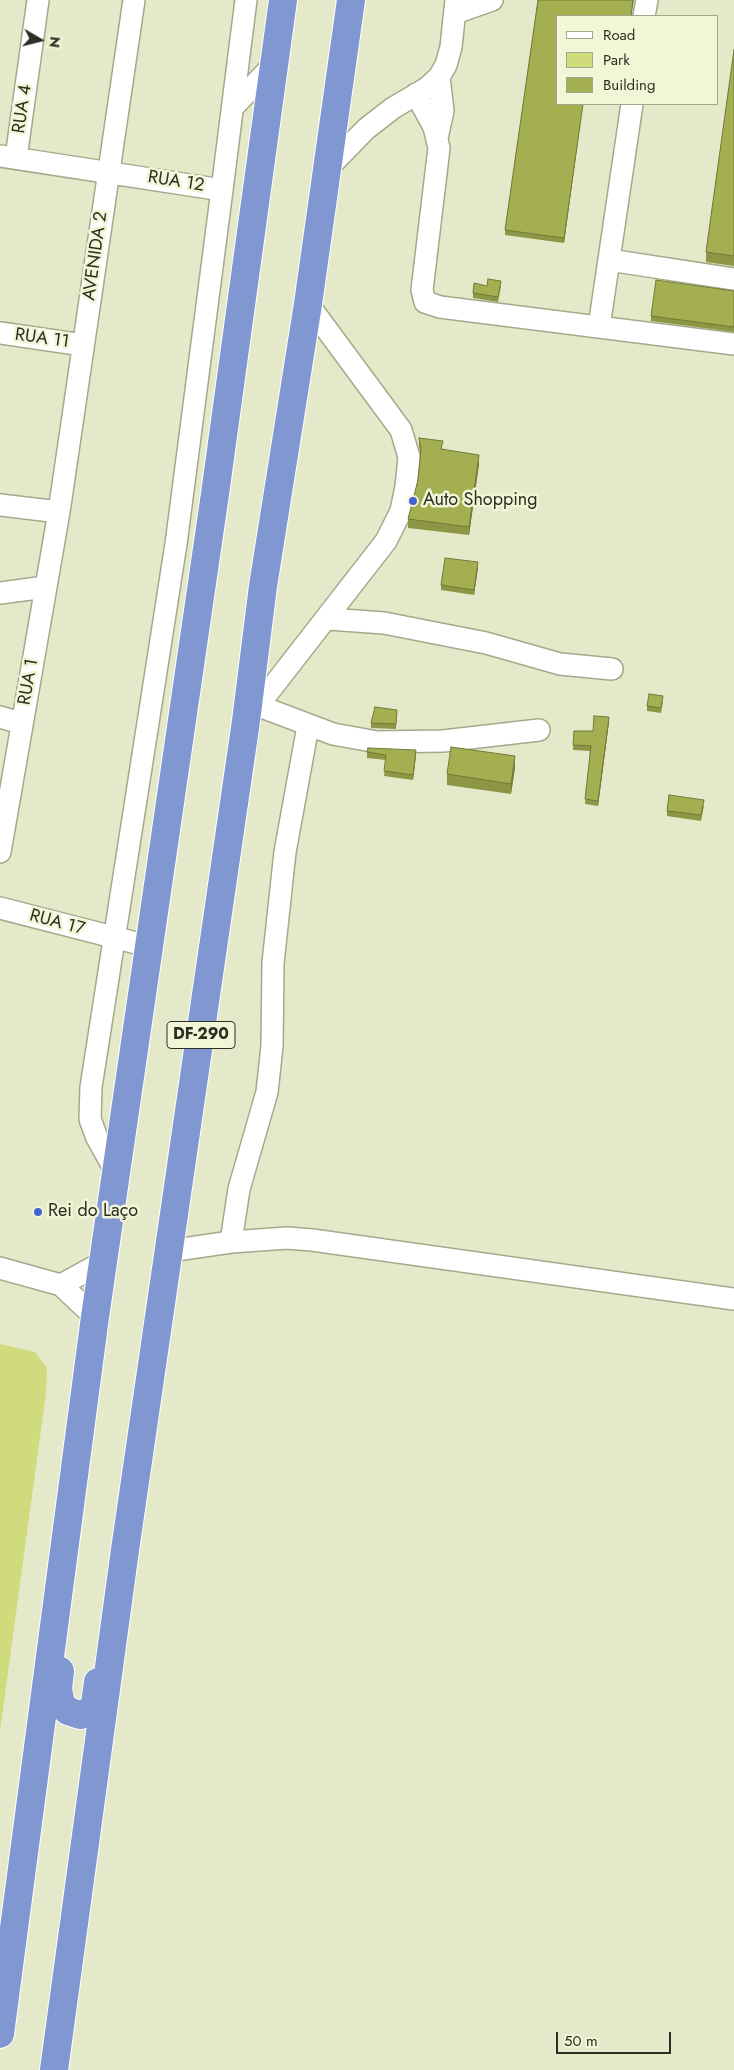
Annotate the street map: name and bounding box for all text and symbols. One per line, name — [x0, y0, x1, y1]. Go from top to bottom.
north arrow — [15, 15, 65, 65]
legend — [556, 15, 719, 105]
text: Road — [603, 24, 635, 46]
text: N — [44, 35, 66, 49]
text: Park — [603, 49, 630, 71]
text: Building — [603, 74, 655, 96]
street label: RUA 4 — [9, 83, 37, 135]
street label: RUA 12 — [146, 167, 206, 197]
street label: AVENIDA 2 — [79, 210, 113, 302]
street label: RUA 11 — [13, 324, 71, 354]
place label: Auto Shopping — [423, 490, 538, 512]
marker: Auto Shopping — [407, 495, 419, 507]
street label: RUA 1 — [14, 657, 44, 707]
street label: RUA 17 — [27, 905, 87, 941]
road number: DF-290 — [167, 1022, 235, 1048]
place label: Rei do Laço — [48, 1201, 138, 1223]
marker: Rei do Laço — [32, 1206, 44, 1218]
scale bar — [559, 2022, 674, 2054]
text: 50 m — [564, 2030, 598, 2052]

